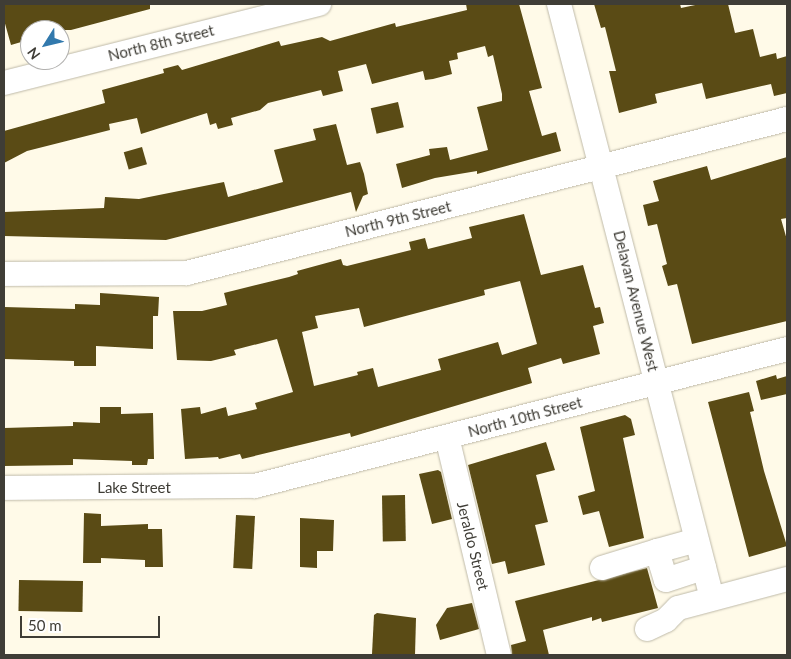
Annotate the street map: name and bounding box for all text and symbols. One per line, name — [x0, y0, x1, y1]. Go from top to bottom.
north arrow — [20, 20, 70, 70]
street label: North 8th Street — [106, 21, 216, 65]
text: N — [23, 44, 43, 63]
street label: North 9th Street — [343, 197, 453, 241]
street label: Delavan Avenue West — [610, 228, 662, 374]
street label: North 10th Street — [466, 393, 584, 441]
street label: Lake Street — [97, 479, 171, 497]
street label: Jeraldo Street — [453, 500, 493, 592]
scale bar — [22, 606, 162, 638]
text: 50 m — [28, 616, 62, 634]

